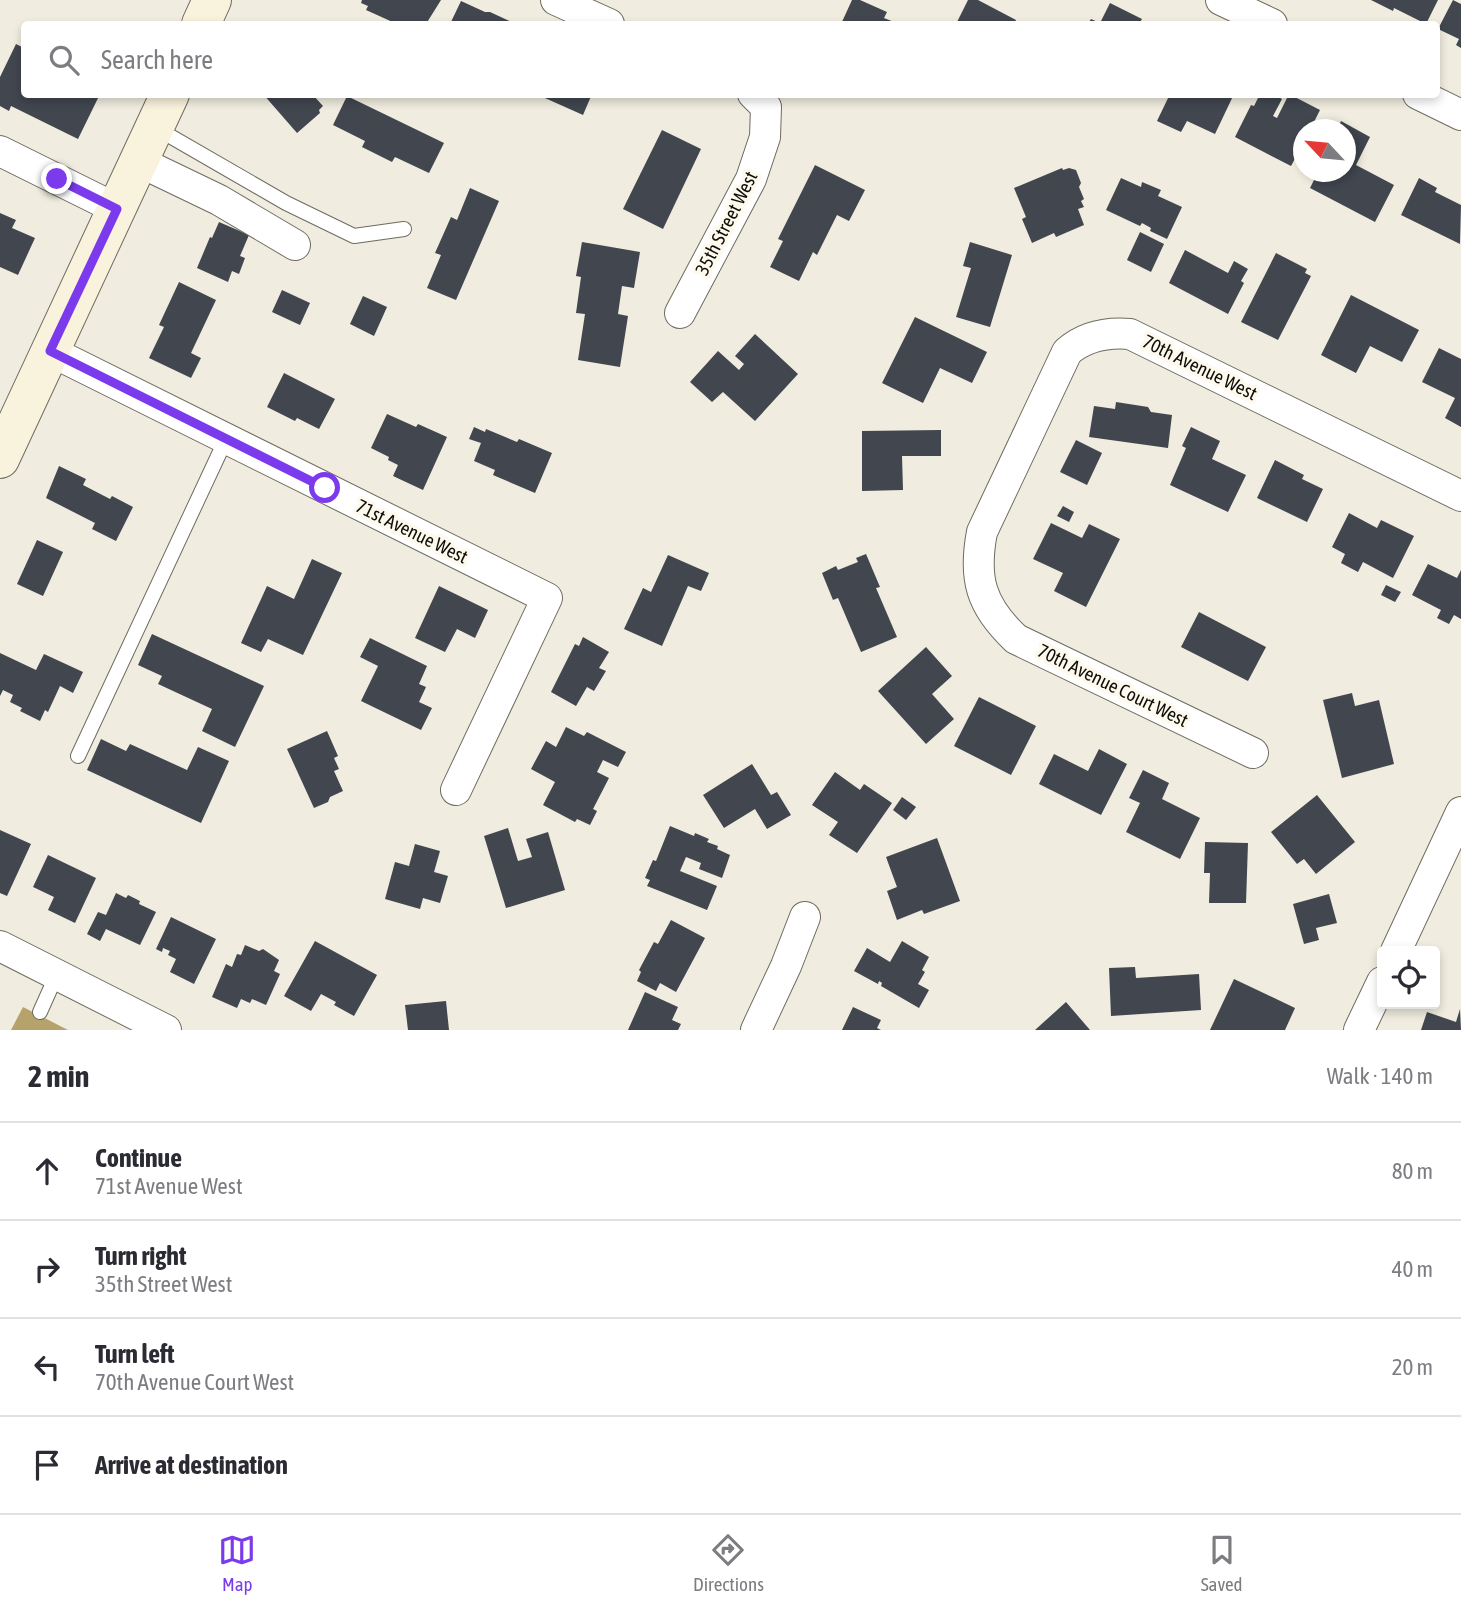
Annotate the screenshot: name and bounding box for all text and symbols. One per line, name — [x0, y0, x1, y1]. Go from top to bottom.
search box — [21, 21, 1440, 98]
icon: search — [45, 41, 83, 79]
text: Search here — [101, 45, 213, 75]
north arrow — [1293, 119, 1356, 182]
route end — [41, 163, 72, 194]
street label: 35th Street West — [690, 167, 762, 279]
street label: 70th Avenue West — [1139, 330, 1261, 404]
route start — [309, 472, 340, 503]
street label: 71st Avenue West — [352, 494, 472, 568]
street label: 70th Avenue Court West — [1034, 639, 1192, 731]
map controls — [1377, 946, 1440, 1009]
button: locate — [1377, 946, 1440, 1009]
text: 2 min — [28, 1059, 89, 1093]
text: Walk · 140 m — [1327, 1063, 1433, 1089]
text: Continue — [95, 1143, 182, 1173]
icon: ahead — [28, 1152, 66, 1190]
text: 80 m — [1392, 1158, 1433, 1184]
text: 71st Avenue West — [95, 1173, 243, 1199]
text: Turn right — [95, 1241, 186, 1271]
icon: right — [28, 1250, 66, 1288]
text: 40 m — [1392, 1256, 1433, 1282]
text: 35th Street West — [95, 1271, 232, 1297]
text: Turn left — [95, 1339, 175, 1369]
icon: left — [28, 1348, 66, 1386]
text: 20 m — [1392, 1354, 1433, 1380]
text: 70th Avenue Court West — [95, 1369, 294, 1395]
icon: arrive — [28, 1446, 66, 1484]
text: Arrive at destination — [95, 1450, 288, 1480]
tab: Map — [218, 1531, 256, 1595]
tab: Directions — [693, 1531, 764, 1595]
tab: Saved — [1201, 1531, 1243, 1595]

